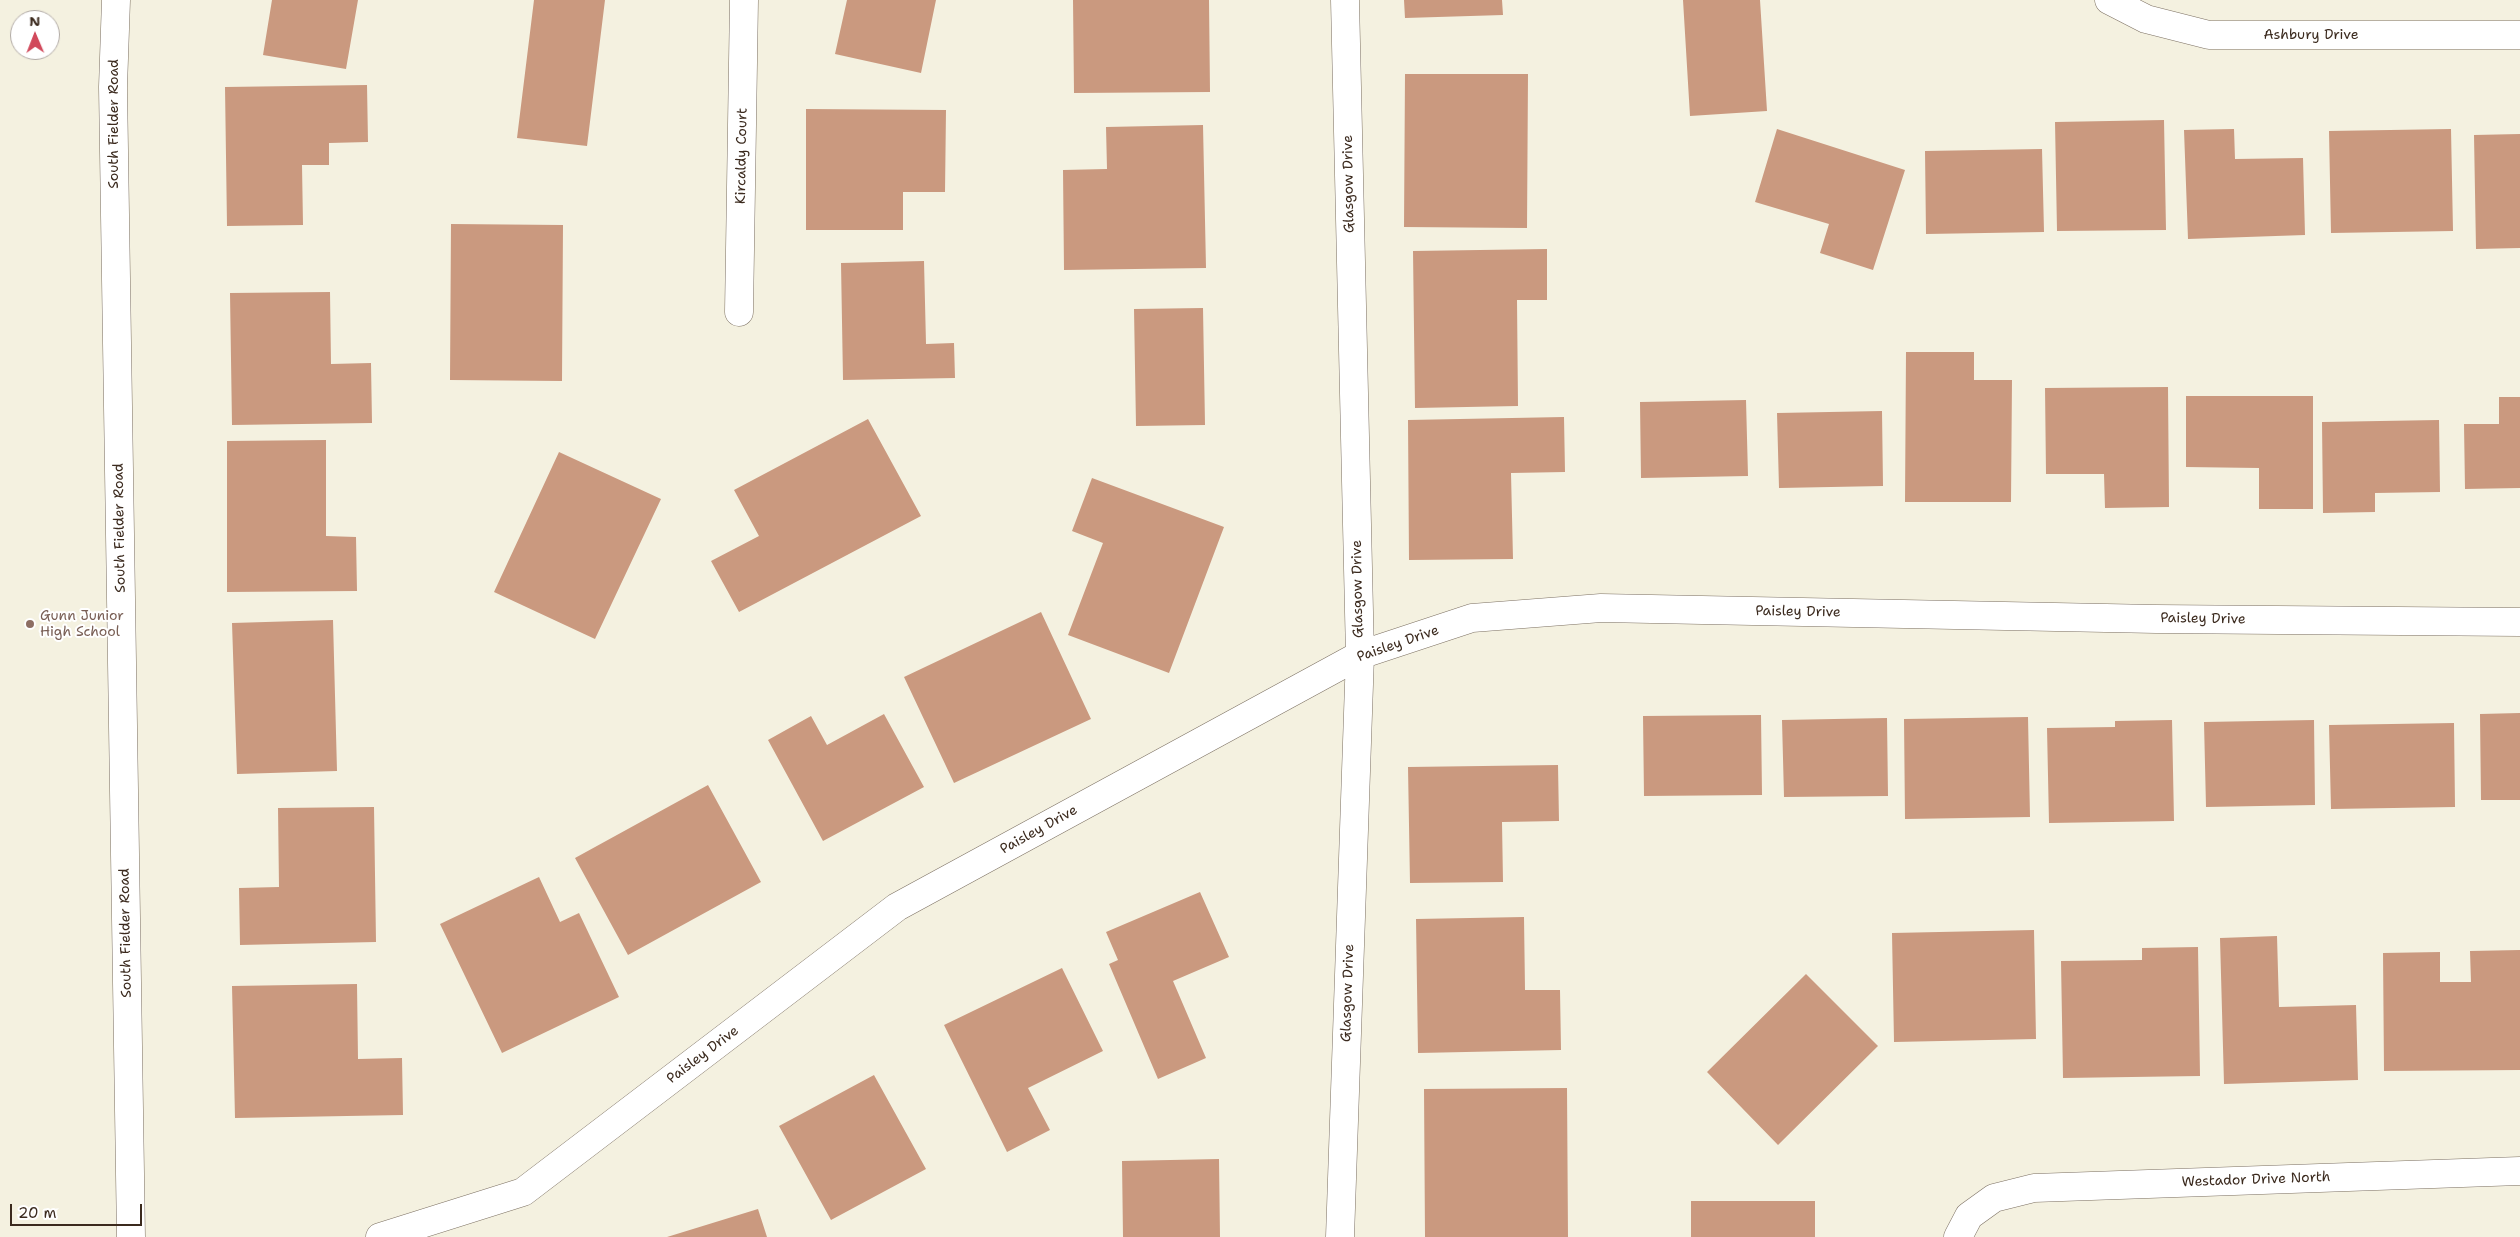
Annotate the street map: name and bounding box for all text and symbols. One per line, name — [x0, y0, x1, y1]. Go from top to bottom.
north arrow — [10, 10, 60, 60]
text: N — [29, 12, 40, 30]
street label: Ashbury Drive — [2263, 27, 2359, 43]
street label: South Fielder Road — [106, 59, 122, 189]
street label: Kircaldy Court — [733, 108, 751, 204]
street label: Glasgow Drive — [1340, 135, 1358, 233]
street label: South Fielder Road — [110, 463, 130, 593]
street label: Glasgow Drive — [1349, 540, 1367, 638]
street label: Paisley Drive — [1755, 603, 1841, 621]
place label: Gunn Junior High School — [40, 608, 124, 640]
street label: Paisley Drive — [2160, 610, 2246, 628]
marker: Gunn Junior High School — [24, 618, 36, 630]
street label: Paisley Drive — [1355, 622, 1441, 666]
street label: Paisley Drive — [998, 802, 1080, 858]
street label: South Fielder Road — [116, 868, 136, 998]
street label: Glasgow Drive — [1338, 944, 1358, 1042]
street label: Paisley Drive — [664, 1023, 742, 1087]
street label: Westador Drive North — [2181, 1169, 2331, 1191]
scale bar — [12, 1194, 145, 1226]
text: 20 m — [18, 1203, 57, 1223]

